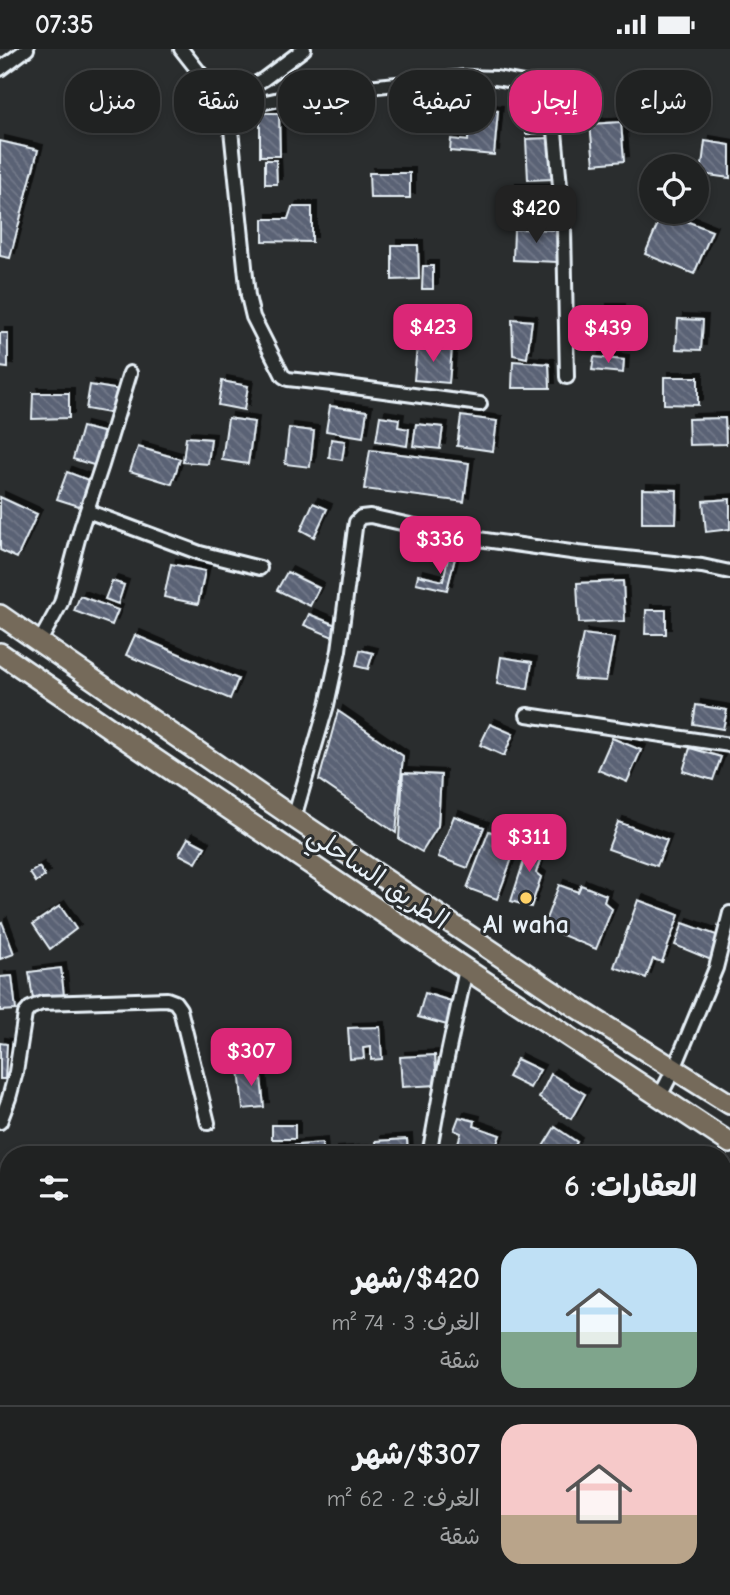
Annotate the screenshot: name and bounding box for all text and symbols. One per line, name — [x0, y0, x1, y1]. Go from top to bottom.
text: 07:35 — [35, 10, 94, 40]
chip: منزل — [65, 70, 160, 133]
chip: شقة — [174, 70, 264, 133]
chip: جديد — [278, 70, 375, 133]
chip: تصفية — [389, 70, 495, 133]
chip: إيجار — [509, 70, 602, 133]
chip: شراء — [616, 70, 711, 133]
map controls — [639, 154, 709, 224]
button: locate — [639, 154, 709, 224]
pin: $420 — [495, 185, 577, 245]
text: $420 — [511, 194, 561, 221]
pin: $423 — [392, 305, 474, 364]
pin: $439 — [567, 305, 649, 365]
text: $423 — [409, 313, 457, 340]
text: $439 — [584, 314, 632, 341]
pin: $336 — [399, 517, 481, 576]
text: $336 — [416, 525, 464, 552]
pin: $311 — [488, 815, 570, 874]
street label: الطريق الساحلي — [298, 820, 454, 942]
text: $311 — [507, 823, 551, 850]
marker: Al waha — [518, 890, 534, 906]
place label: Al waha — [483, 910, 569, 940]
pin: $307 — [210, 1028, 292, 1088]
text: $307 — [227, 1037, 275, 1064]
icon: filters — [35, 1169, 73, 1207]
text: العقارات: 6 — [564, 1169, 697, 1204]
text: $420/شهر — [353, 1261, 480, 1296]
icon: home — [557, 1276, 641, 1360]
text: الغرف: 3 · 74 m² — [331, 1309, 480, 1336]
text: شقة — [440, 1347, 480, 1374]
text: $307/شهر — [353, 1437, 480, 1472]
icon: home — [557, 1452, 641, 1536]
text: الغرف: 2 · 62 m² — [327, 1485, 480, 1512]
text: شقة — [440, 1523, 480, 1550]

